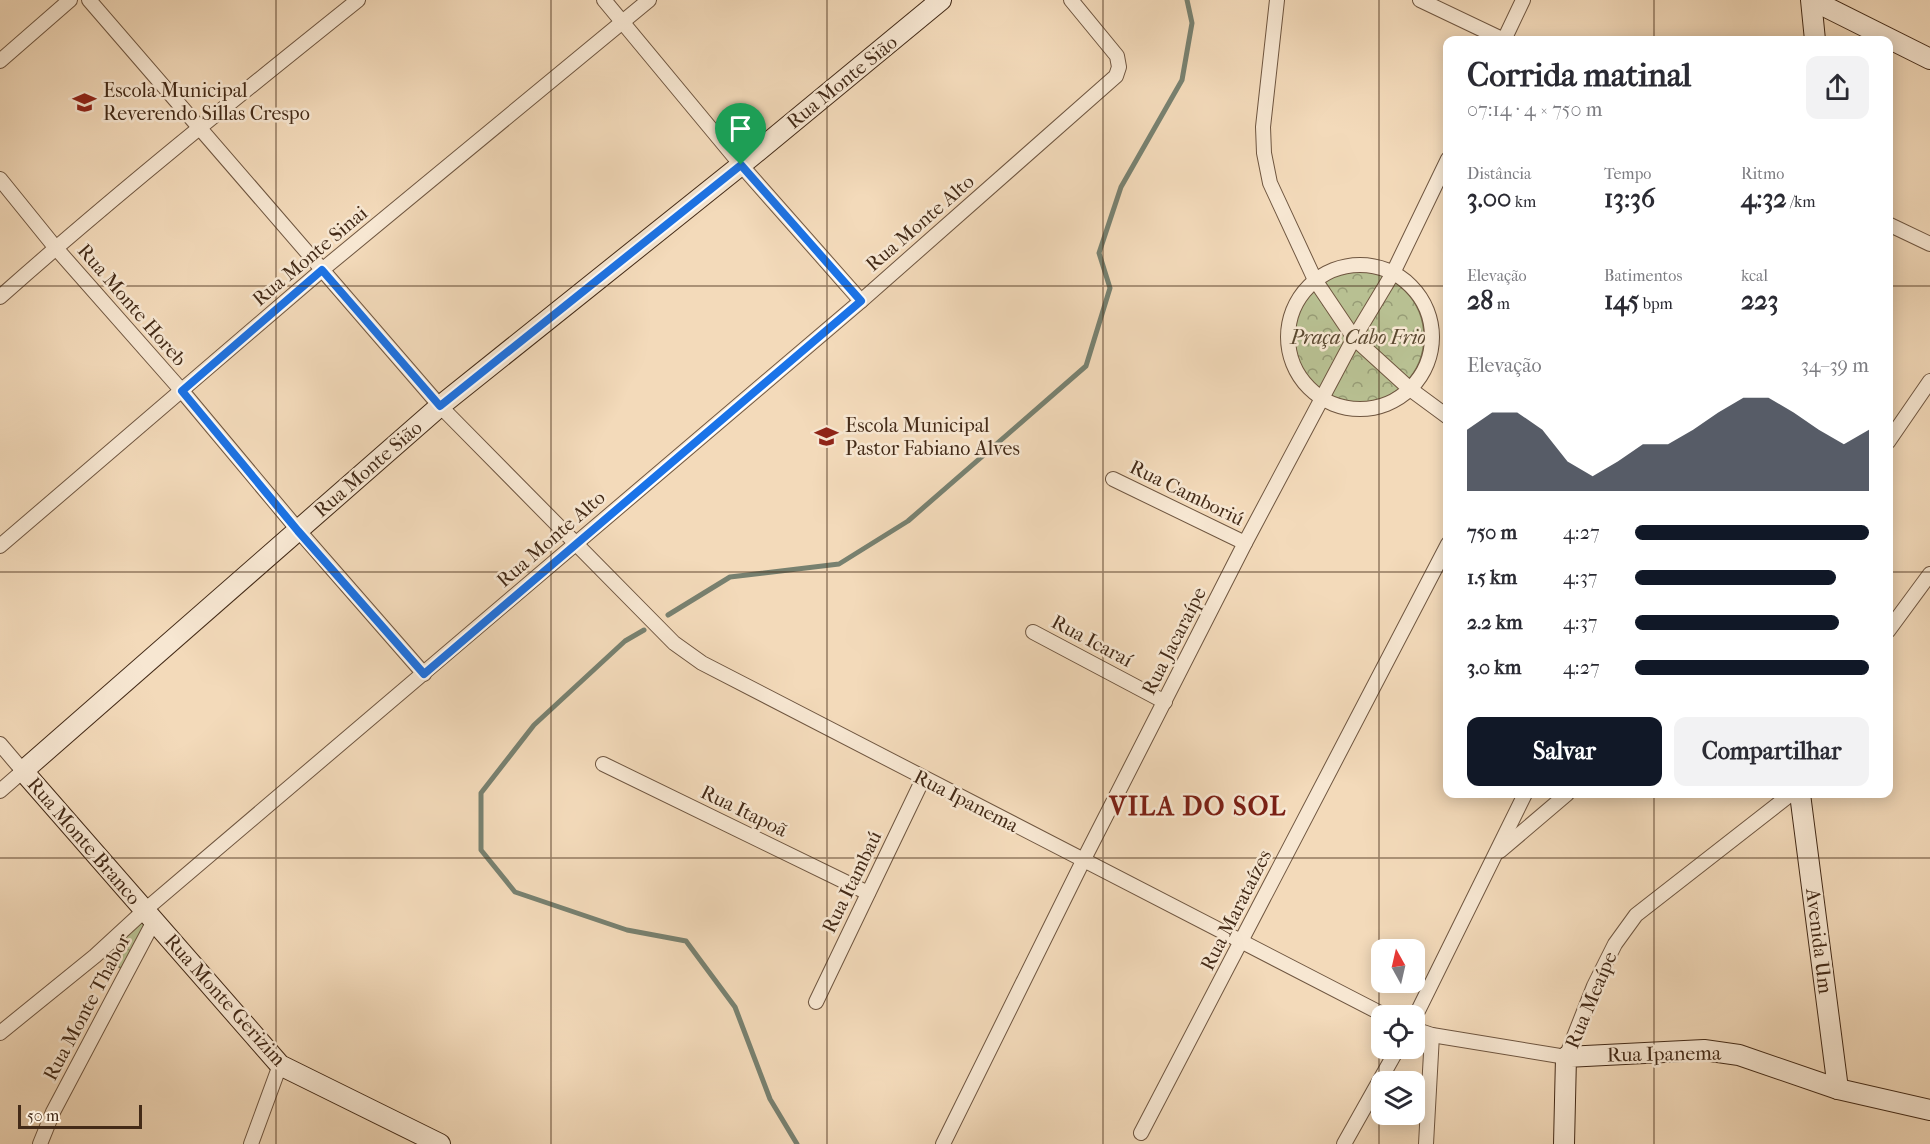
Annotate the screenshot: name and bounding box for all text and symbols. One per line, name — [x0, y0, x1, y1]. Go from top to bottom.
street label: Rua Monte Sião — [782, 30, 902, 134]
text: Corrida matinal — [1467, 56, 1691, 95]
button: share — [1806, 56, 1869, 119]
place label: Escola Municipal Reverendo Sillas Crespo — [103, 79, 310, 125]
school or university icon: Escola Municipal Reverendo Sillas Crespo — [72, 89, 98, 115]
text: 07:14 · 4 × 750 m — [1467, 98, 1602, 121]
pin — [715, 103, 766, 165]
icon: arrive — [724, 112, 757, 145]
text: Distância — [1467, 164, 1531, 183]
text: Tempo — [1604, 164, 1651, 183]
text: Ritmo — [1741, 164, 1784, 183]
street label: Rua Monte Alto — [861, 170, 979, 276]
text: 3.00 — [1467, 183, 1511, 214]
text: 13:36 — [1604, 183, 1655, 214]
text: 4:32 — [1741, 183, 1787, 214]
text: km — [1511, 192, 1536, 211]
text: /km — [1787, 192, 1816, 211]
street label: Rua Monte Sinai — [248, 201, 372, 311]
street label: Rua Monte Horeb — [73, 239, 191, 371]
text: Elevação — [1467, 266, 1527, 285]
text: Batimentos — [1604, 266, 1682, 285]
text: kcal — [1741, 266, 1768, 285]
text: 28 — [1467, 285, 1493, 316]
text: 145 — [1604, 285, 1639, 316]
text: 223 — [1741, 285, 1778, 316]
text: m — [1493, 294, 1510, 313]
text: bpm — [1639, 294, 1673, 313]
park label: Praça Cabo Frio — [1289, 326, 1426, 349]
text: Elevação — [1467, 354, 1542, 377]
text: 34–39 m — [1801, 354, 1869, 377]
place label: Escola Municipal Pastor Fabiano Alves — [845, 414, 1020, 460]
street label: Rua Monte Sião — [309, 416, 427, 522]
school or university icon: Escola Municipal Pastor Fabiano Alves — [814, 424, 840, 450]
street label: Rua Camboriú — [1126, 455, 1249, 531]
street label: Rua Monte Alto — [492, 486, 610, 592]
text: 750 m — [1467, 521, 1517, 544]
text: 4:27 — [1563, 521, 1600, 544]
text: 1.5 km — [1467, 566, 1517, 589]
text: 4:37 — [1563, 566, 1598, 589]
street label: Rua Jacaraípe — [1137, 583, 1211, 699]
street label: Rua Icaraí — [1048, 610, 1137, 672]
text: 2.2 km — [1467, 611, 1523, 634]
text: 4:37 — [1563, 611, 1598, 634]
text: 3.0 km — [1467, 656, 1521, 679]
text: 4:27 — [1563, 656, 1600, 679]
button: Salvar — [1467, 717, 1662, 786]
button: Compartilhar — [1674, 717, 1869, 786]
street label: Rua Ipanema — [910, 765, 1023, 837]
street label: Rua Monte Branco — [22, 773, 146, 909]
street label: Rua Itapoã — [697, 780, 792, 842]
district label: VILA DO SOL — [1108, 791, 1287, 822]
street label: Rua Itambaú — [817, 827, 887, 937]
street label: Rua Marataízes — [1196, 846, 1276, 974]
street label: Avenida Um — [1801, 886, 1837, 995]
street label: Rua Monte Thabor — [39, 929, 136, 1084]
street label: Rua Monte Gerizim — [160, 929, 291, 1071]
north arrow — [1371, 939, 1425, 993]
map controls — [1371, 939, 1425, 1125]
street label: Rua Meaípe — [1560, 948, 1622, 1052]
button: locate — [1371, 1005, 1425, 1059]
street label: Rua Ipanema — [1607, 1041, 1722, 1066]
button: layers — [1371, 1071, 1425, 1125]
scale bar — [18, 1102, 142, 1130]
text: 50 m — [27, 1106, 59, 1125]

